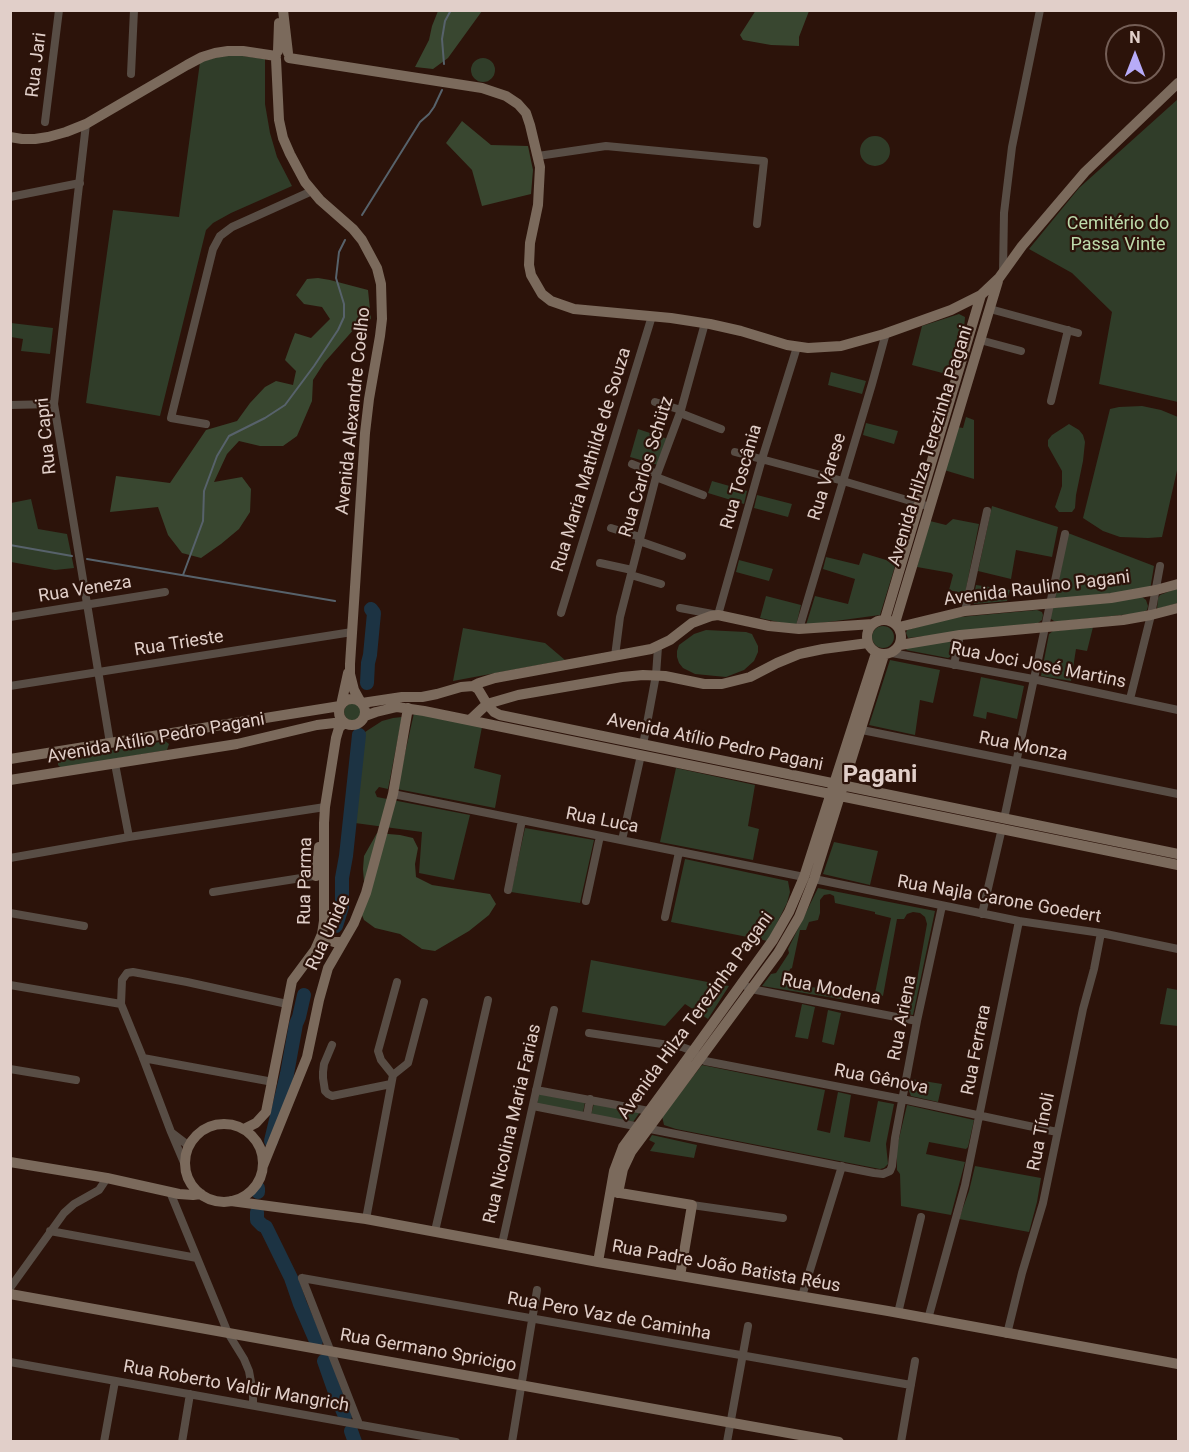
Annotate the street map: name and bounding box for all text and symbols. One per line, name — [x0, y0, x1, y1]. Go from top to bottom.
north arrow — [1105, 24, 1165, 84]
text: N — [1129, 28, 1141, 47]
street label: Rua Jari — [22, 31, 52, 99]
park label: Cemitério do Passa Vinte — [1067, 213, 1169, 256]
street label: Avenida Alexandre Coelho — [332, 306, 376, 516]
street label: Avenida Hilza Terezinha Pagani — [884, 323, 978, 569]
street label: Rua Maria Mathilde de Souza — [548, 345, 636, 575]
street label: Rua Carlos Schütz — [615, 394, 679, 540]
street label: Rua Capri — [32, 396, 62, 476]
street label: Rua Toscânia — [717, 422, 767, 532]
street label: Rua Varese — [804, 431, 852, 523]
street label: Avenida Raulino Pagani — [943, 567, 1131, 611]
street label: Rua Veneza — [37, 572, 133, 608]
street label: Rua Trieste — [133, 626, 225, 662]
street label: Rua Joci José Martins — [948, 638, 1128, 694]
street label: Avenida Atílio Pedro Pagani — [46, 709, 266, 769]
street label: Avenida Atílio Pedro Pagani — [605, 710, 825, 776]
street label: Rua Monza — [977, 728, 1069, 766]
district label: Pagani — [843, 762, 917, 790]
street label: Rua Luca — [564, 803, 640, 839]
street label: Rua Parma — [294, 837, 318, 925]
street label: Rua Najla Carone Goedert — [895, 871, 1103, 929]
street label: Rua Unide — [302, 892, 356, 974]
street label: Avenida Hilza Terezinha Pagani — [614, 908, 778, 1124]
street label: Rua Modena — [780, 970, 882, 1010]
street label: Rua Ariena — [884, 973, 922, 1063]
street label: Rua Ferrara — [958, 1003, 996, 1097]
street label: Rua Nicolina Maria Farias — [479, 1022, 547, 1226]
street label: Rua Gênova — [832, 1060, 930, 1100]
street label: Rua Tínoli — [1024, 1091, 1060, 1173]
street label: Rua Padre João Batista Réus — [610, 1236, 842, 1298]
street label: Rua Pero Vaz de Caminha — [505, 1288, 713, 1346]
street label: Rua Germano Spricigo — [338, 1325, 518, 1377]
street label: Rua Roberto Valdir Mangrich — [121, 1356, 351, 1418]

